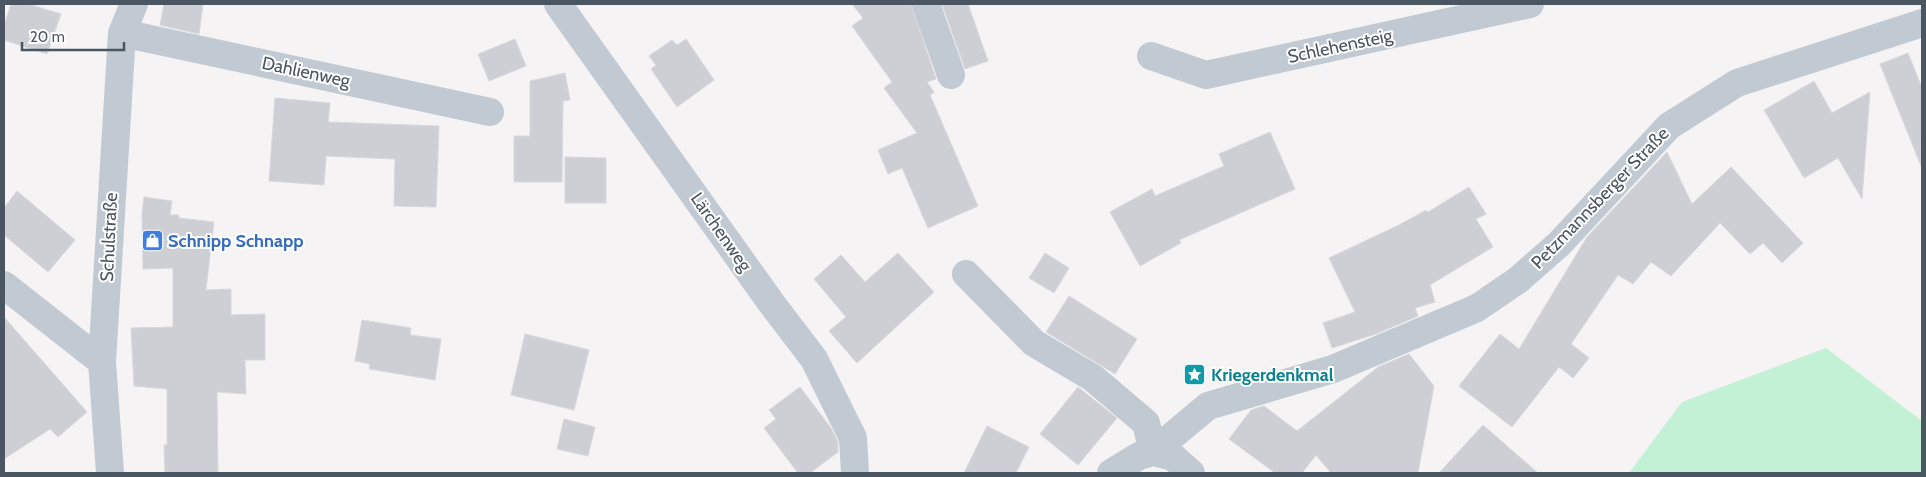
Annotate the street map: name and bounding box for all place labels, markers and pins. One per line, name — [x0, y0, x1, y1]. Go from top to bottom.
shop icon: Schnipp Schnapp — [140, 229, 164, 253]
place label: Schnipp Schnapp — [168, 230, 304, 252]
place icon: Kriegerdenkmal — [1183, 363, 1207, 387]
place label: Kriegerdenkmal — [1211, 364, 1334, 386]

